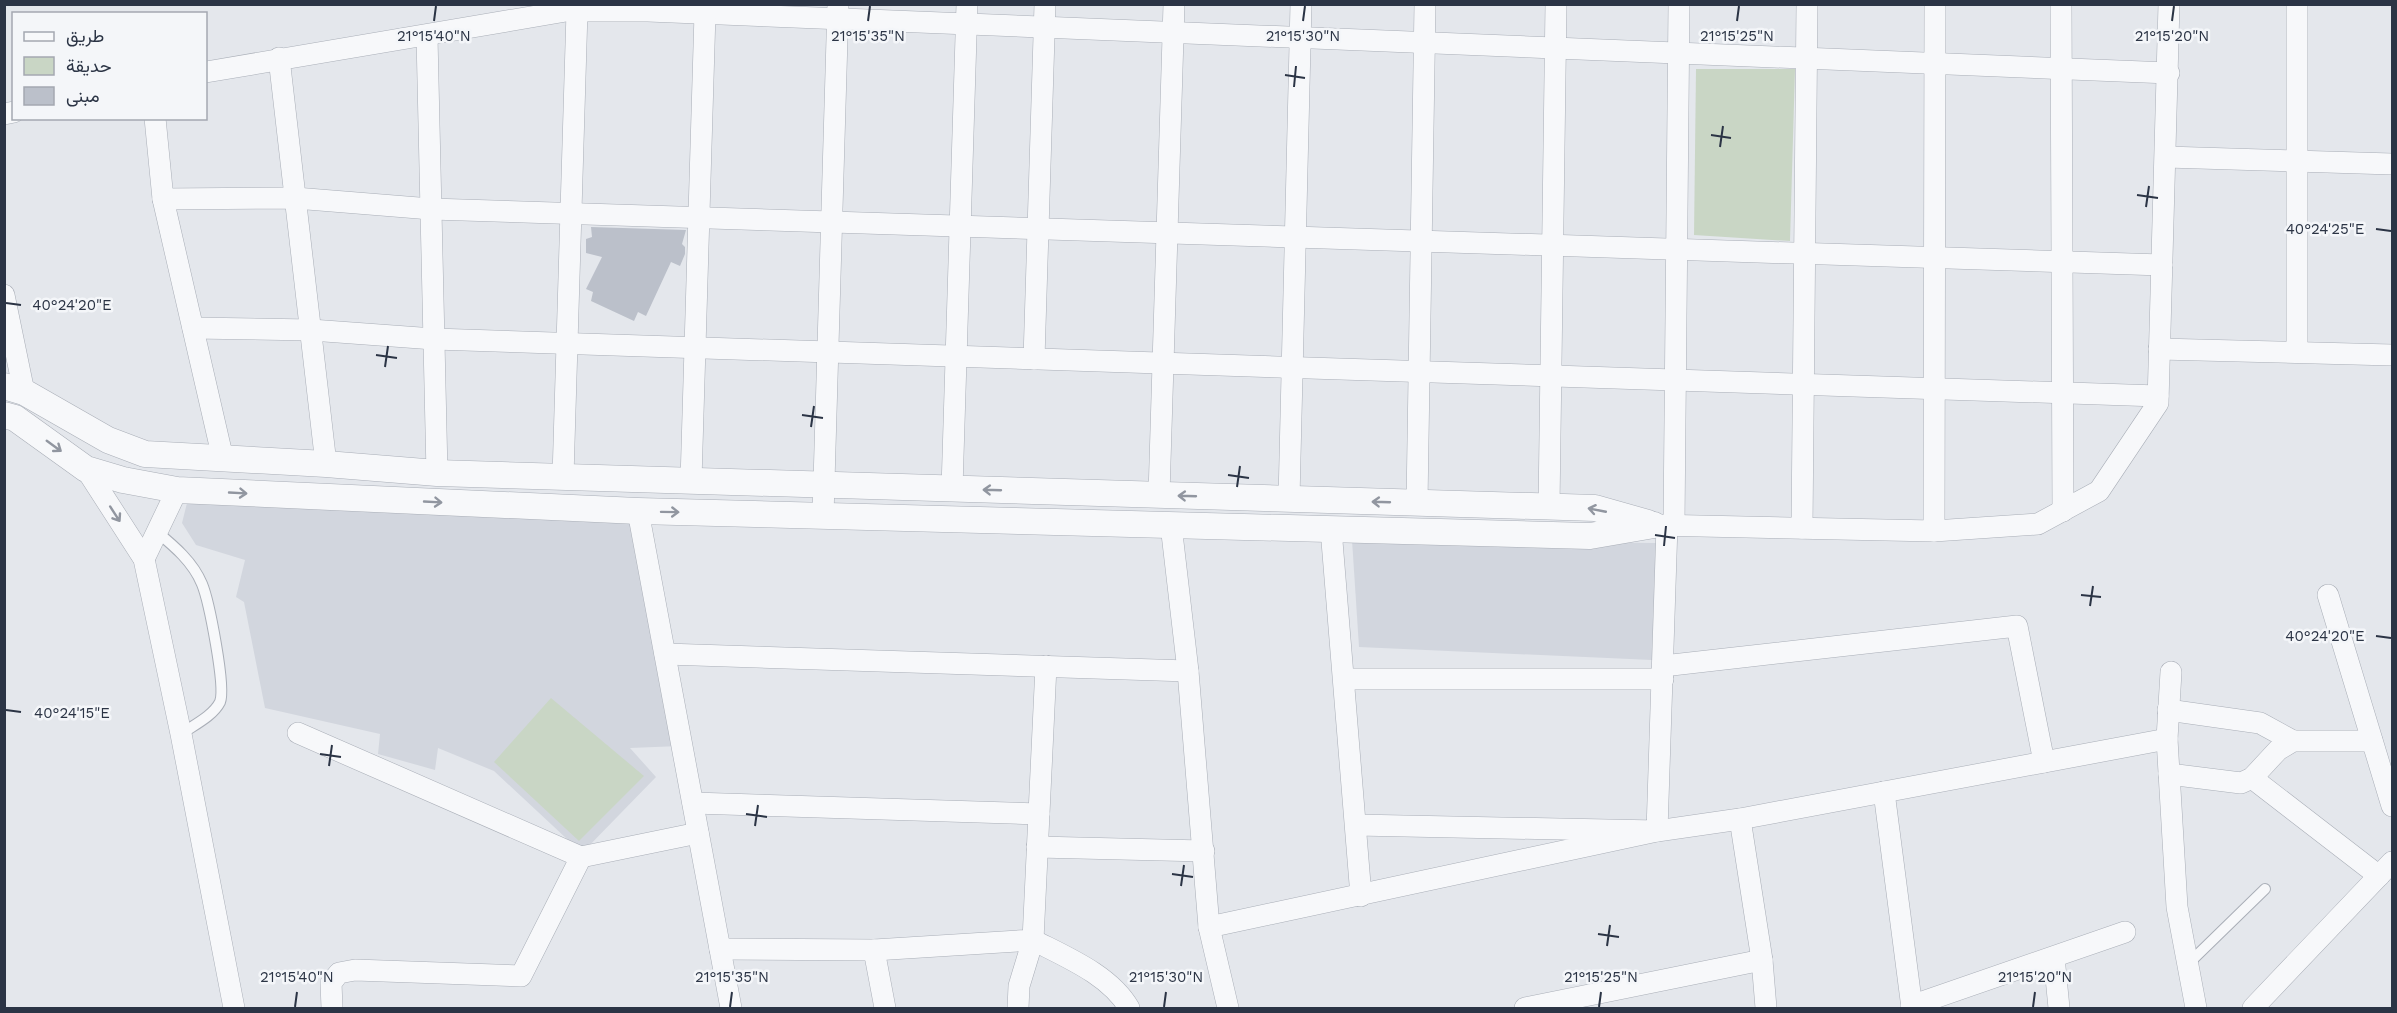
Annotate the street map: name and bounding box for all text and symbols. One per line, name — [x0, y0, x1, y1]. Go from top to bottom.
legend — [12, 12, 207, 120]
text: طريق — [66, 25, 104, 47]
text: 21°15'40"N — [397, 27, 471, 45]
text: 21°15'35"N — [831, 27, 905, 45]
text: 21°15'30"N — [1266, 27, 1340, 45]
text: 21°15'25"N — [1700, 27, 1774, 45]
text: 21°15'20"N — [2135, 27, 2209, 45]
text: حديقة — [66, 55, 112, 76]
text: مبنى — [66, 85, 100, 107]
text: 40°24'25"E — [2286, 220, 2364, 238]
text: 40°24'20"E — [32, 296, 112, 314]
one-way arrow — [45, 440, 61, 452]
one-way arrow — [982, 484, 1002, 496]
one-way arrow — [228, 488, 248, 499]
one-way arrow — [1177, 490, 1197, 502]
one-way arrow — [423, 496, 443, 507]
one-way arrow — [1372, 496, 1392, 507]
one-way arrow — [1588, 504, 1607, 515]
one-way arrow — [109, 505, 121, 522]
one-way arrow — [659, 506, 679, 517]
text: 40°24'20"E — [2285, 627, 2365, 645]
text: 40°24'15"E — [34, 704, 110, 722]
text: 21°15'40"N — [260, 968, 334, 986]
text: 21°15'35"N — [695, 968, 769, 986]
text: 21°15'30"N — [1129, 968, 1203, 986]
text: 21°15'25"N — [1564, 968, 1638, 986]
text: 21°15'20"N — [1998, 968, 2072, 986]

